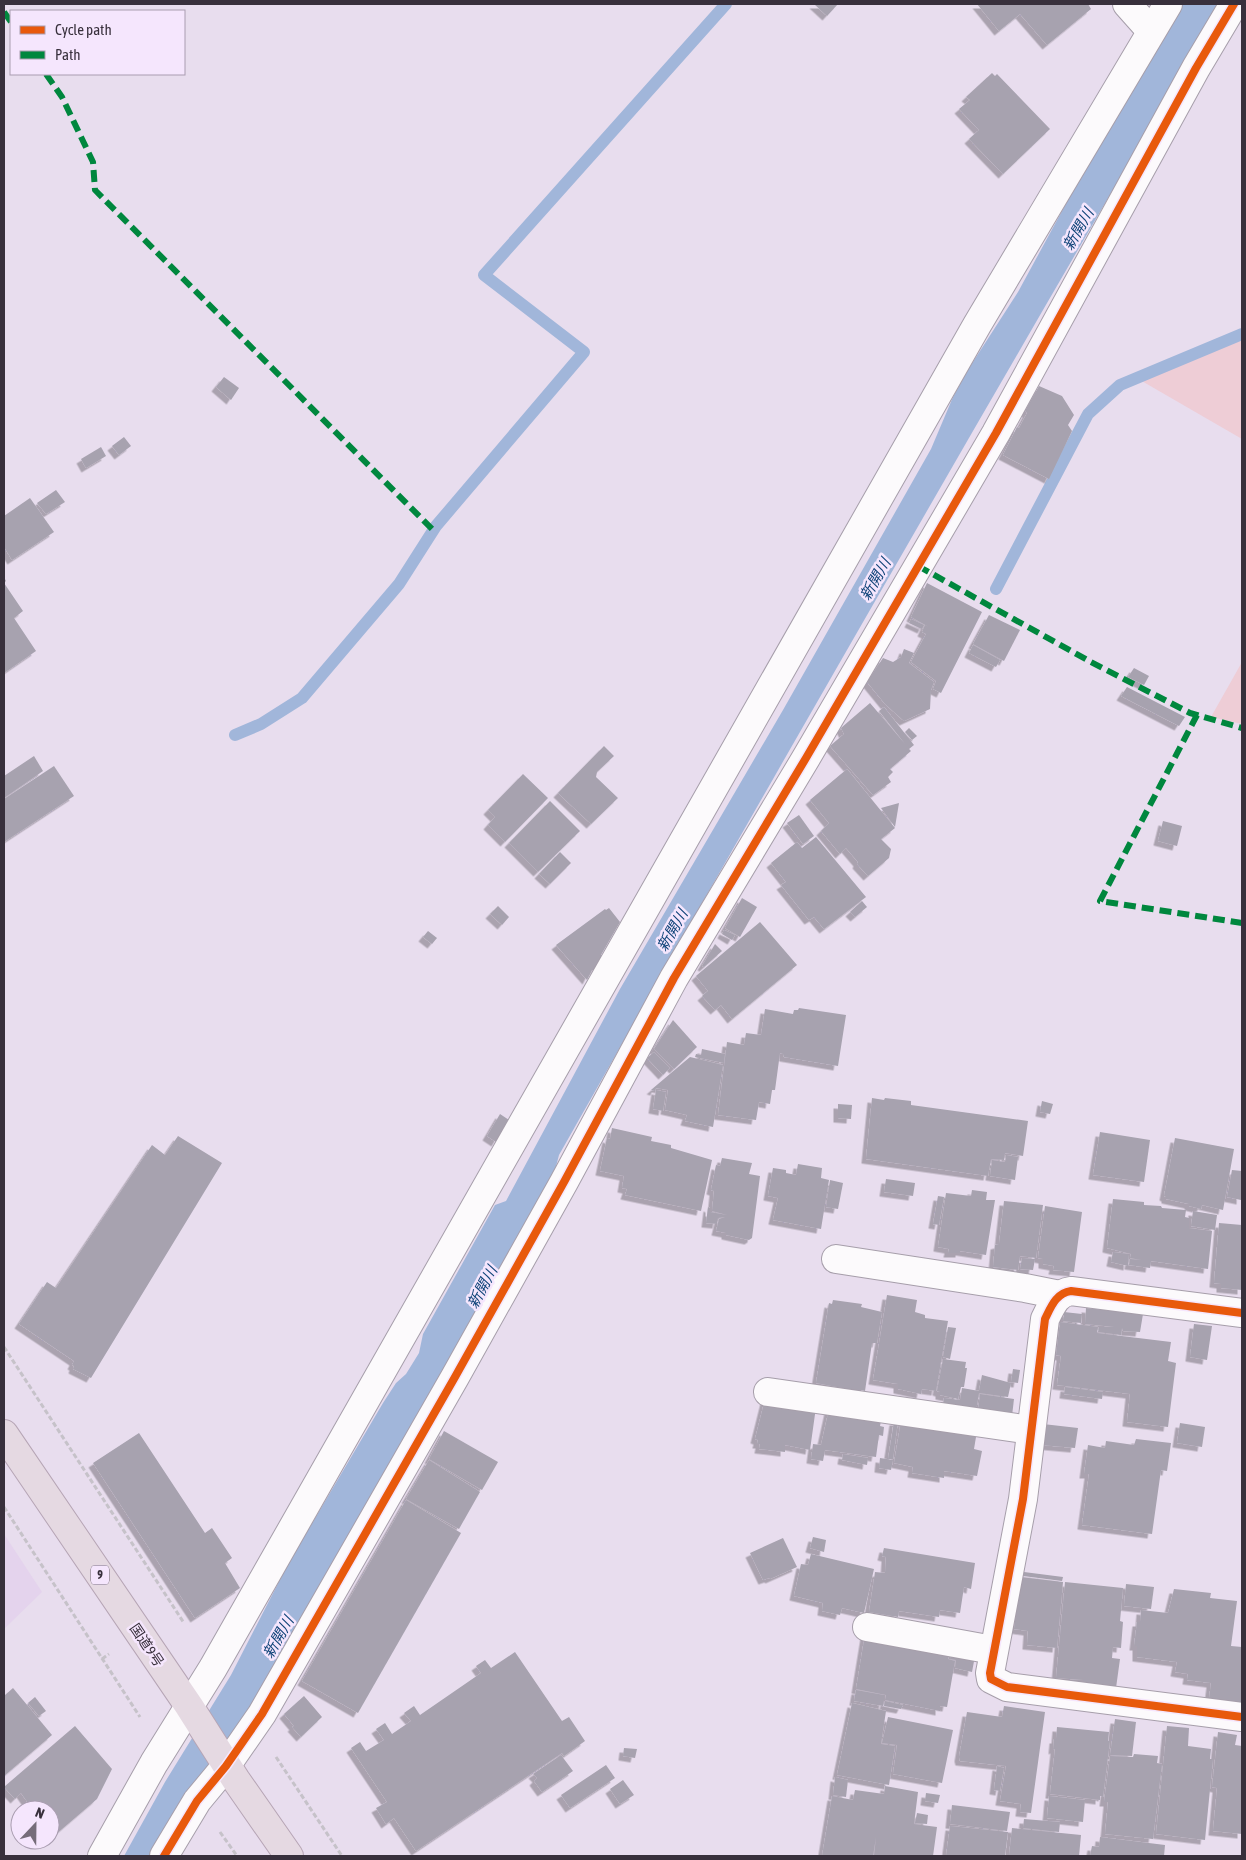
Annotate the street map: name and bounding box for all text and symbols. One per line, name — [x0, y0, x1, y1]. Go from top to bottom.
legend — [10, 10, 185, 75]
text: Cycle path — [55, 21, 112, 38]
text: Path — [55, 46, 81, 63]
water label: 新開川 — [1059, 204, 1098, 253]
water label: 新開川 — [856, 554, 895, 603]
water label: 新開川 — [653, 905, 692, 954]
water label: 新開川 — [464, 1261, 501, 1311]
road number: 9 — [91, 1566, 109, 1584]
water label: 新開川 — [259, 1612, 298, 1661]
street label: 国道9号 — [127, 1620, 167, 1670]
north arrow — [10, 1800, 60, 1850]
text: N — [33, 1804, 47, 1822]

